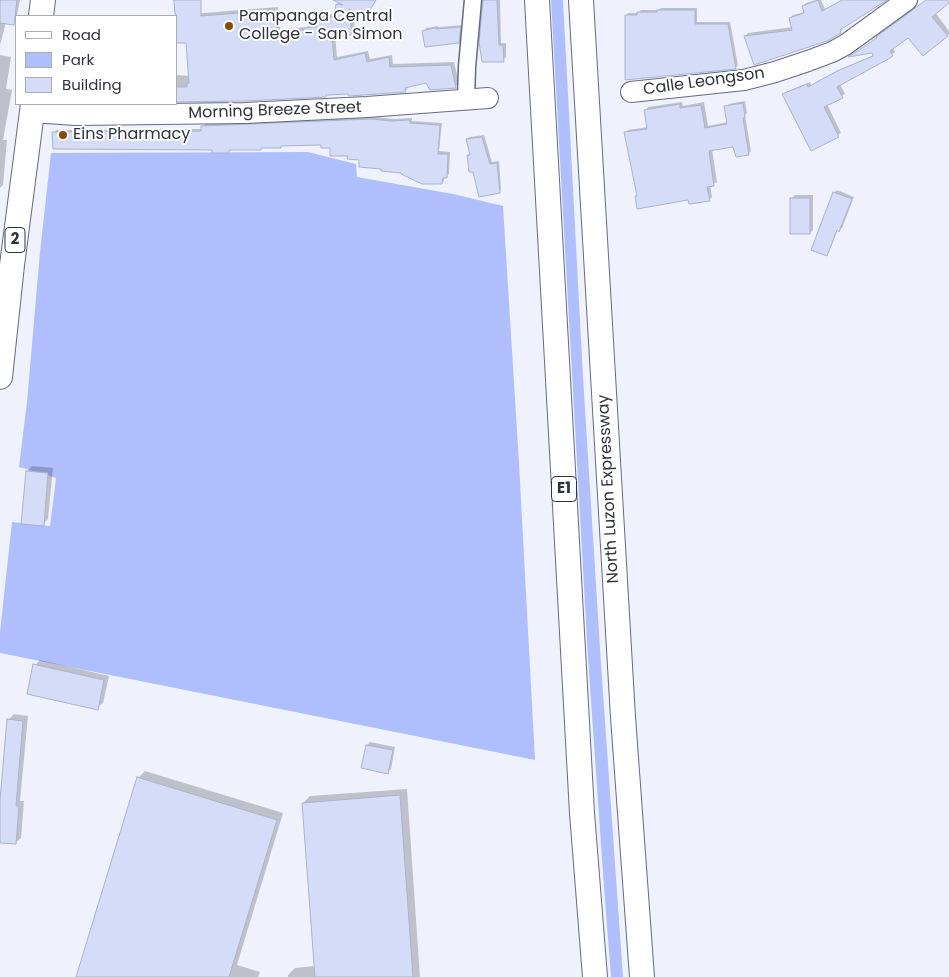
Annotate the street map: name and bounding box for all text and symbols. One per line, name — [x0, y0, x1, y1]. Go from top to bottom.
place label: Pampanga Central College - San Simon — [239, 7, 402, 45]
legend — [15, 15, 178, 105]
marker: Pampanga Central College - San Simon — [223, 20, 235, 32]
text: Road — [62, 24, 101, 45]
text: Park — [62, 49, 94, 70]
street label: Calle Leongson — [642, 64, 766, 100]
text: Building — [62, 74, 122, 95]
street label: Morning Breeze Street — [188, 98, 362, 124]
place label: Eins Pharmacy — [73, 125, 190, 145]
marker: Eins Pharmacy — [57, 129, 69, 141]
road number: 2 — [5, 228, 25, 252]
street label: North Luzon Expressway — [594, 394, 624, 584]
road number: E1 — [552, 476, 576, 502]

